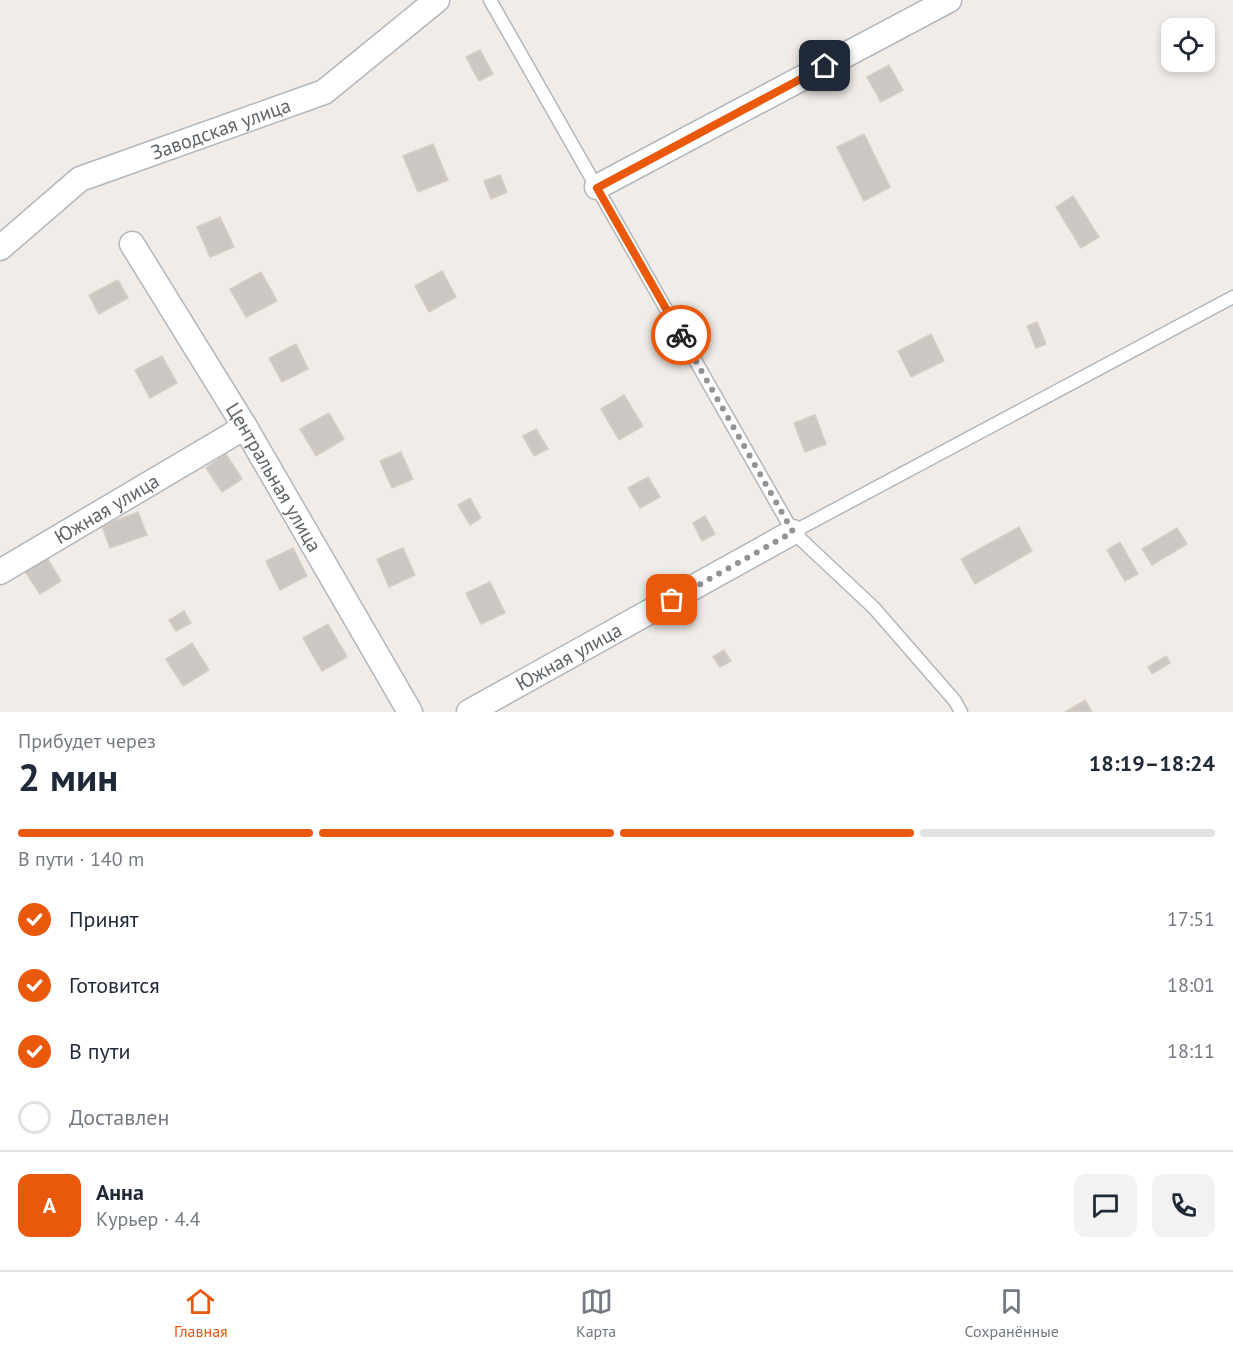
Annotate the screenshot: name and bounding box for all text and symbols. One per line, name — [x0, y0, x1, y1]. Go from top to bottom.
map controls — [1161, 18, 1215, 72]
button: locate — [1161, 18, 1215, 72]
pin — [799, 40, 850, 91]
icon: home — [808, 49, 841, 82]
street label: Заводская улица — [147, 92, 294, 166]
courier — [651, 305, 711, 365]
icon: bike — [665, 319, 698, 352]
street label: Центральная улица — [220, 398, 328, 557]
street label: Южная улица — [50, 468, 164, 550]
pin — [646, 574, 697, 625]
icon: bag — [655, 583, 688, 616]
street label: Южная улица — [511, 617, 626, 697]
text: Прибудет через — [18, 728, 156, 754]
text: 18:19–18:24 — [1089, 749, 1215, 777]
text: 2 мин — [18, 751, 118, 802]
text: В пути · 140 m — [18, 846, 144, 872]
icon: check — [18, 903, 51, 936]
text: Принят — [69, 905, 139, 933]
text: 17:51 — [1167, 906, 1215, 932]
icon: check — [18, 969, 51, 1002]
text: Готовится — [69, 971, 160, 999]
text: 18:01 — [1167, 972, 1215, 998]
icon: check — [18, 1035, 51, 1068]
text: В пути — [69, 1037, 131, 1065]
text: 18:11 — [1167, 1038, 1215, 1064]
text: Доставлен — [69, 1103, 169, 1131]
button: chat — [1074, 1174, 1137, 1237]
button: phone — [1152, 1174, 1215, 1237]
text: Анна — [96, 1178, 144, 1206]
text: А — [43, 1191, 56, 1219]
text: Курьер · 4.4 — [96, 1206, 200, 1232]
tab: Главная — [174, 1285, 228, 1341]
tab: Карта — [576, 1285, 616, 1341]
tab: Сохранённые — [964, 1285, 1059, 1341]

